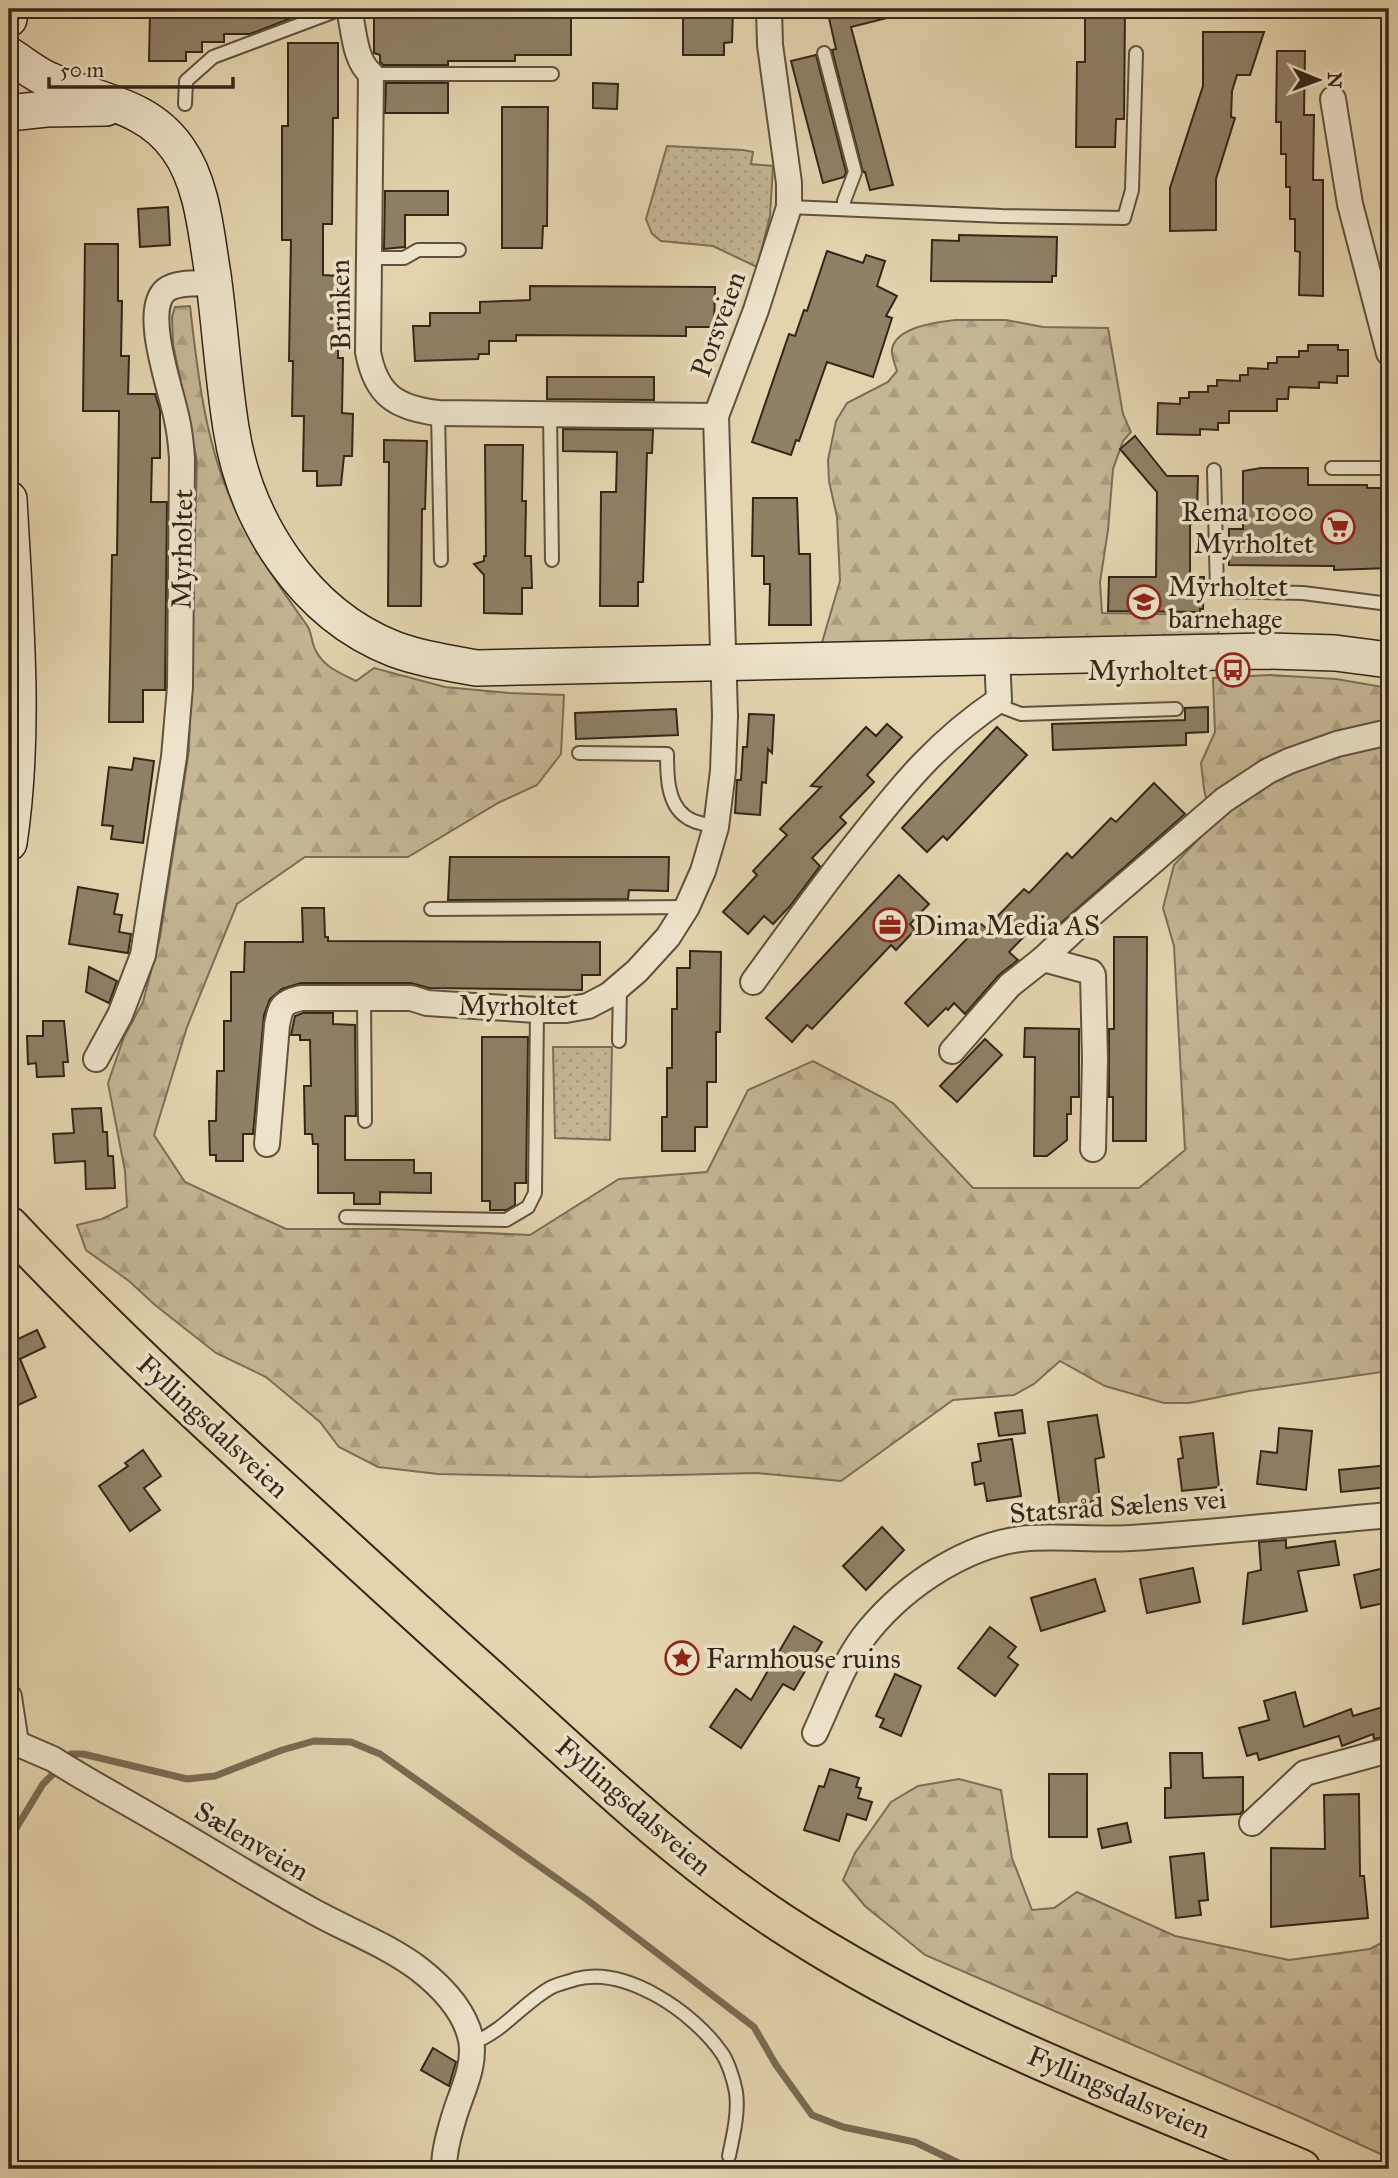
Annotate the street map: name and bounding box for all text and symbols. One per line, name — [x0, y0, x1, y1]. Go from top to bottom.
scale bar — [49, 46, 233, 90]
north arrow — [1282, 46, 1352, 116]
text: 50 m — [60, 57, 105, 83]
text: N — [1323, 72, 1346, 89]
street label: Brinken — [322, 259, 358, 351]
street label: Porsveien — [683, 267, 753, 381]
street label: Myrholtet — [163, 489, 201, 609]
place label: Rema 1000 Myrholtet — [1182, 494, 1314, 561]
supermarket icon: Rema 1000 Myrholtet — [1319, 508, 1357, 546]
place label: Myrholtet barnehage — [1168, 569, 1288, 636]
school or university icon: Myrholtet barnehage — [1125, 583, 1163, 621]
bus stop icon: Myrholtet — [1214, 651, 1252, 689]
place label: Myrholtet — [1088, 653, 1208, 688]
office icon: Dima Media AS — [871, 906, 909, 944]
place label: Dima Media AS — [914, 908, 1100, 943]
street label: Myrholtet — [458, 988, 578, 1023]
street label: Fyllingsdalsveien — [130, 1347, 296, 1505]
street label: Statsråd Sælens vei — [1008, 1481, 1228, 1531]
place icon: Farmhouse ruins — [663, 1639, 701, 1677]
place label: Farmhouse ruins — [706, 1641, 901, 1676]
street label: Fyllingsdalsveien — [549, 1729, 719, 1883]
street label: Sælenveien — [188, 1793, 316, 1889]
street label: Fyllingsdalsveien — [1022, 2038, 1216, 2146]

